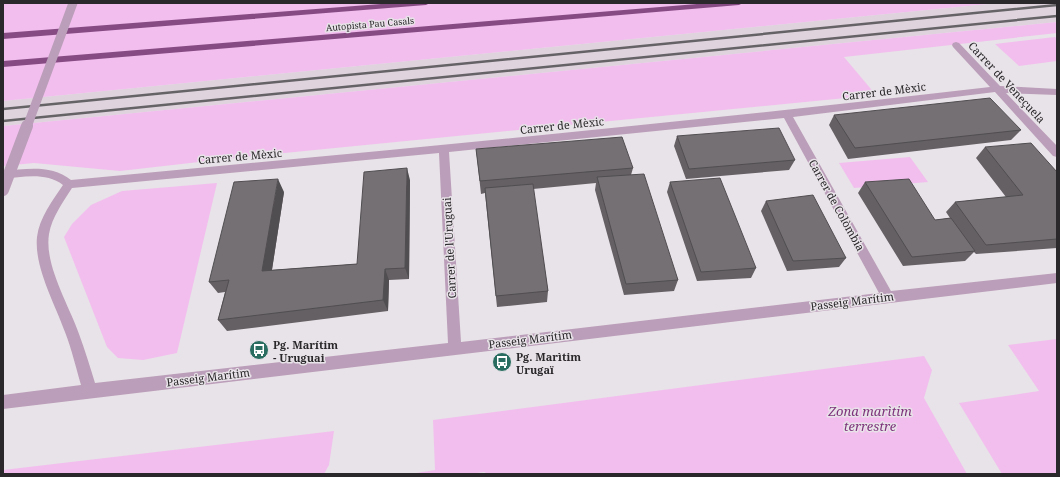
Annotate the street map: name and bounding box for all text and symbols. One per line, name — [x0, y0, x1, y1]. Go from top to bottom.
street label: Autopista Pau Casals — [325, 14, 415, 34]
street label: Carrer de Veneçuela — [965, 38, 1049, 126]
street label: Carrer de Mèxic — [841, 78, 927, 104]
street label: Carrer de Mèxic — [519, 113, 605, 137]
street label: Carrer de Mèxic — [197, 145, 283, 167]
street label: Carrer de Colòmbia — [806, 157, 868, 253]
street label: Carrer de l'Uruguai — [439, 197, 459, 299]
street label: Passeig Marítim — [809, 288, 895, 314]
street label: Passeig Marítim — [487, 326, 573, 352]
place label: Pg. Marítim - Uruguai — [273, 337, 338, 365]
bus stop icon: Pg. Marítim - Uruguai — [248, 339, 270, 361]
place label: Pg. Marìtim Urugaï — [516, 349, 581, 377]
bus stop icon: Pg. Marìtim Urugaï — [491, 351, 513, 373]
street label: Passeig Marítim — [165, 364, 251, 390]
park label: Zona marìtim terrestre — [827, 402, 912, 435]

